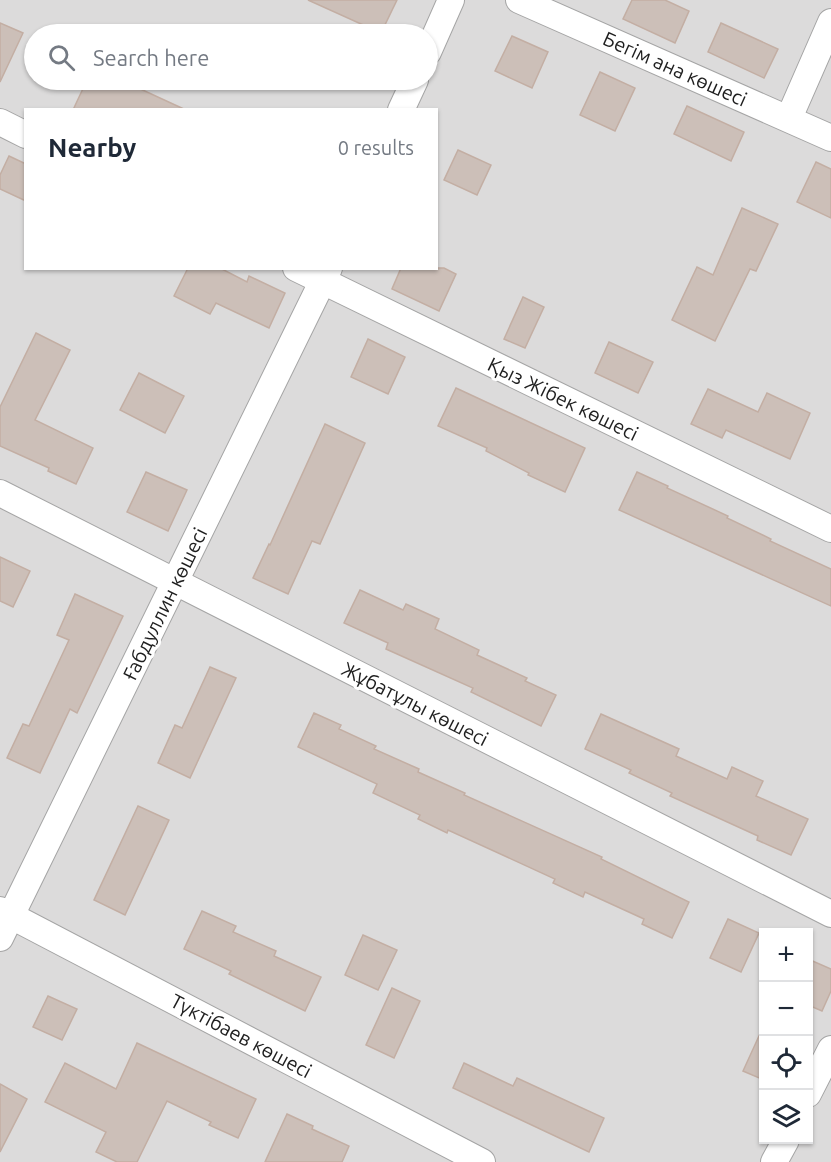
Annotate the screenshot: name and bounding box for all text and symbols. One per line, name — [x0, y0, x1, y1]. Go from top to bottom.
search box — [24, 24, 438, 90]
street label: Бегім ана көшесі — [600, 26, 751, 111]
icon: search — [45, 41, 78, 74]
text: Search here — [93, 45, 209, 70]
text: Nearby — [48, 133, 136, 162]
text: 0 results — [338, 136, 414, 159]
street label: Қыз Жібек көшесі — [484, 352, 642, 445]
street label: Ғабдуллин көшесі — [118, 524, 211, 684]
street label: Жұбатұлы көшесі — [338, 657, 492, 750]
map controls — [759, 928, 813, 1144]
button: + — [759, 928, 813, 982]
button: − — [759, 982, 813, 1036]
street label: Түктібаев көшесі — [167, 989, 316, 1082]
button: locate — [759, 1036, 813, 1090]
button: layers — [759, 1090, 813, 1144]

